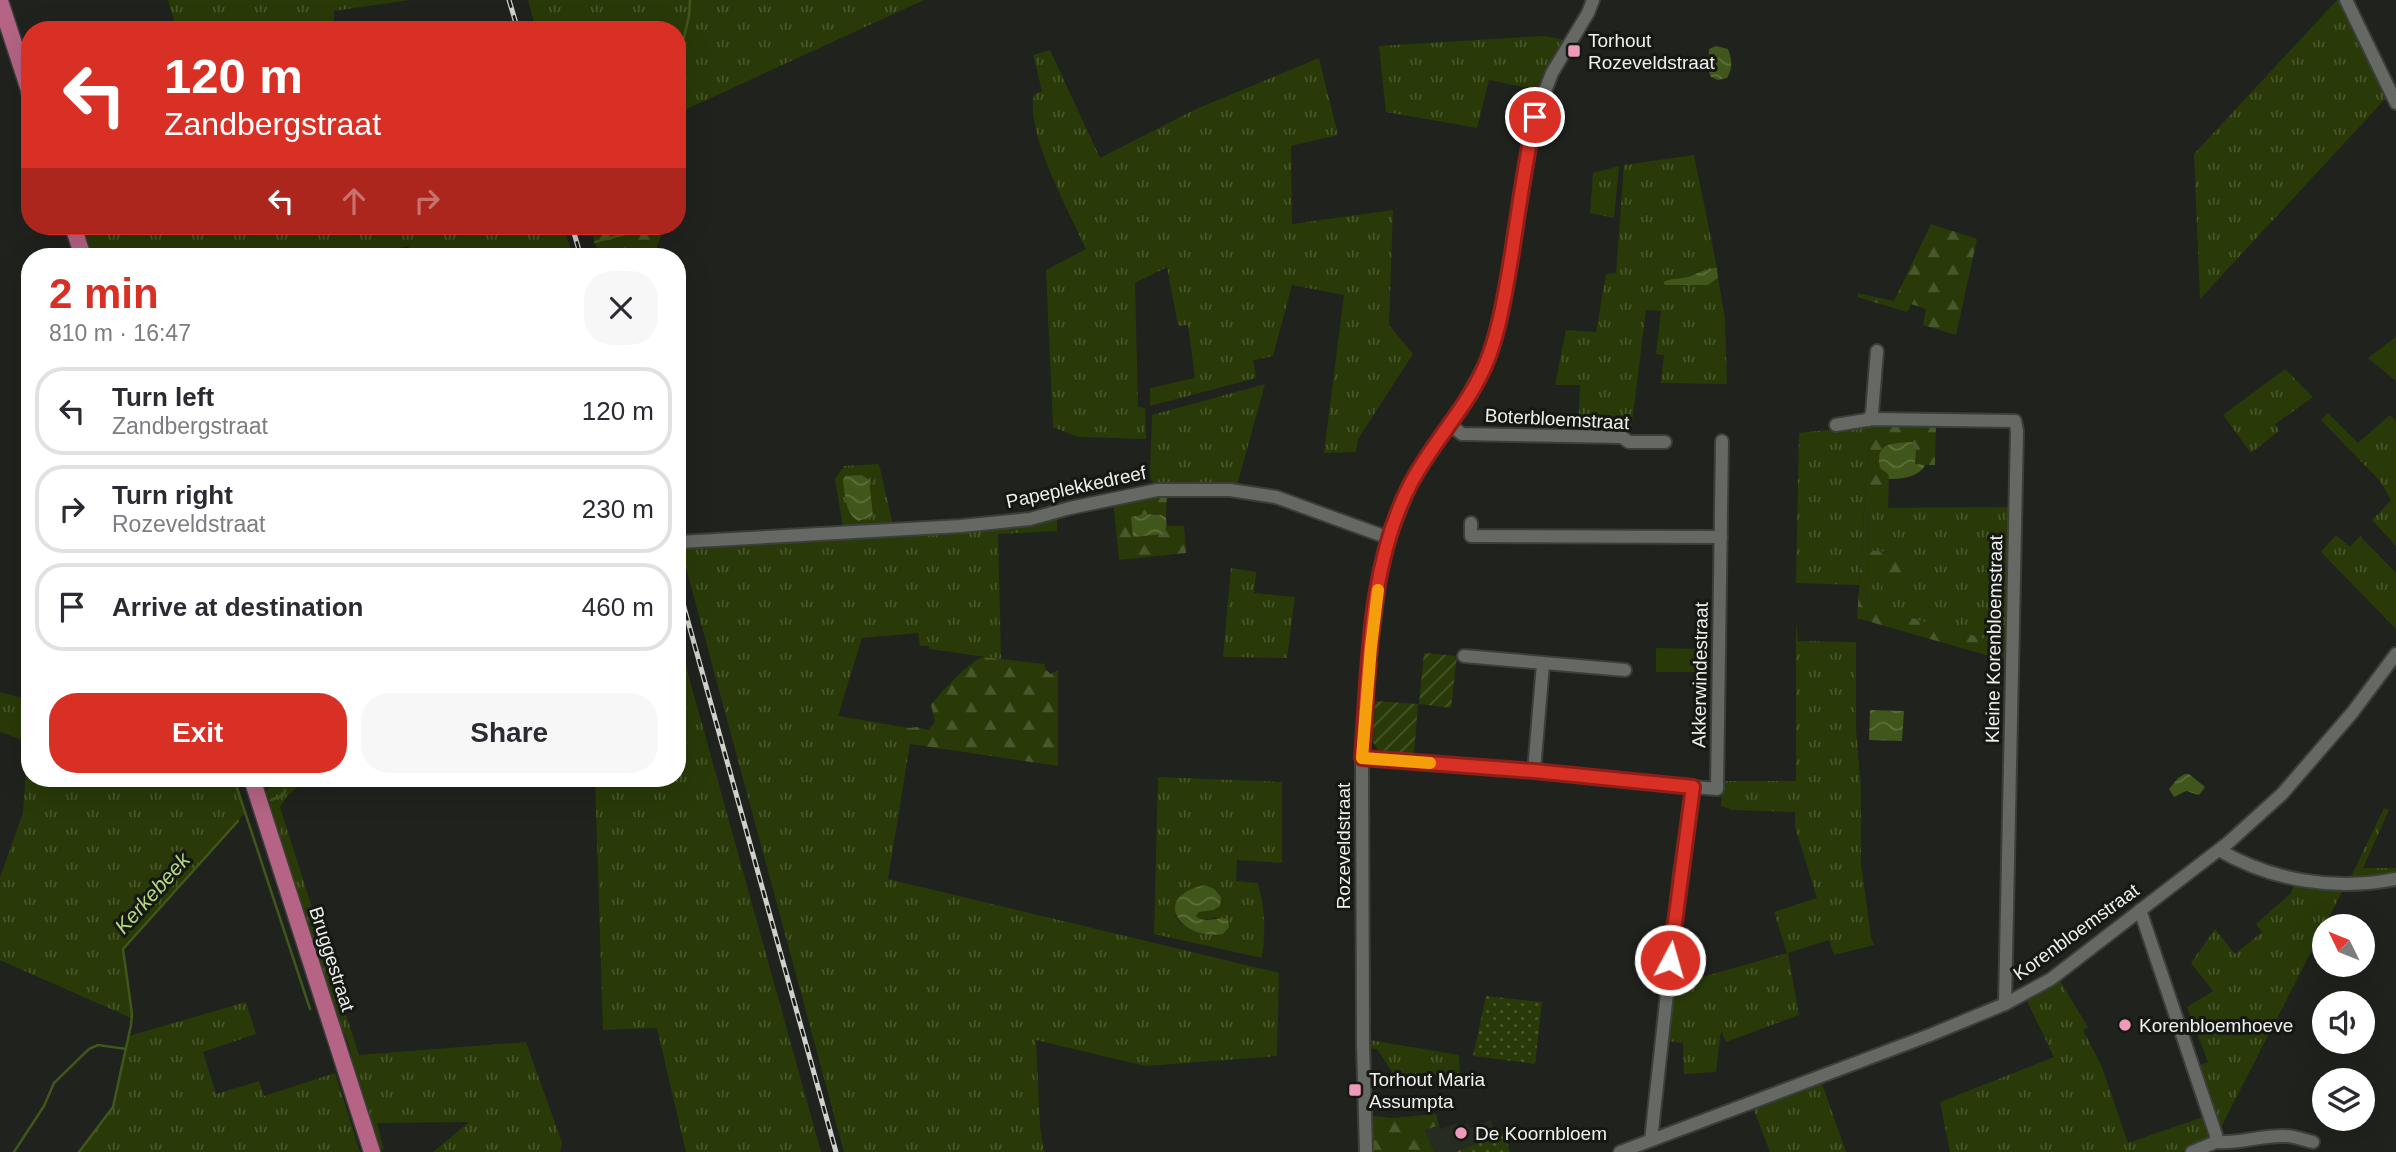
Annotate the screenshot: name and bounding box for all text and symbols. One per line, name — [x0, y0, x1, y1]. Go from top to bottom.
place label: Torhout Rozeveldstraat — [1588, 30, 1715, 73]
marker: Torhout Rozeveldstraat — [1566, 43, 1582, 59]
icon: left — [49, 49, 140, 140]
text: 120 m — [164, 49, 303, 103]
pin — [1505, 87, 1565, 147]
icon: arrive — [1516, 98, 1554, 136]
text: Zandbergstraat — [164, 106, 381, 142]
icon: left — [262, 182, 300, 220]
icon: ahead — [335, 182, 373, 220]
icon: right — [408, 182, 446, 220]
text: 2 min — [49, 270, 159, 317]
button: close — [584, 271, 658, 345]
text: 810 m · 16:47 — [49, 320, 191, 346]
text: Turn left — [112, 382, 214, 412]
icon: left — [53, 392, 91, 430]
text: 120 m — [582, 396, 654, 426]
street label: Boterbloemstraat — [1484, 405, 1631, 433]
text: Zandbergstraat — [112, 413, 268, 439]
street label: Papeplekkedreef — [1004, 462, 1149, 512]
text: Turn right — [112, 480, 233, 510]
icon: right — [53, 490, 91, 528]
text: 230 m — [582, 494, 654, 524]
text: Rozeveldstraat — [112, 511, 265, 537]
street label: Kleine Korenbloemstraat — [1982, 534, 2006, 743]
icon: arrive — [53, 588, 91, 626]
text: Arrive at destination — [112, 592, 363, 622]
text: 460 m — [582, 592, 654, 622]
street label: Akkerwindestraat — [1688, 601, 1712, 748]
button: Exit — [49, 693, 347, 773]
button: Share — [361, 693, 658, 773]
street label: Rozeveldstraat — [1333, 782, 1354, 909]
water label: Kerkebeek — [110, 847, 195, 938]
street label: Korenbloemstraat — [2009, 879, 2143, 985]
street label: Bruggestraat — [305, 904, 359, 1015]
north arrow — [2312, 914, 2375, 976]
map controls — [2312, 914, 2375, 1131]
position arrow — [1633, 923, 1707, 997]
button: sound — [2312, 991, 2375, 1054]
place label: Korenbloemhoeve — [2139, 1015, 2293, 1036]
marker: Korenbloemhoeve — [2117, 1017, 2133, 1033]
button: layers — [2312, 1068, 2375, 1131]
place label: Torhout Maria Assumpta — [1369, 1069, 1486, 1112]
marker: Torhout Maria Assumpta — [1347, 1082, 1363, 1098]
place label: De Koornbloem — [1475, 1123, 1607, 1144]
marker: De Koornbloem — [1453, 1125, 1469, 1141]

